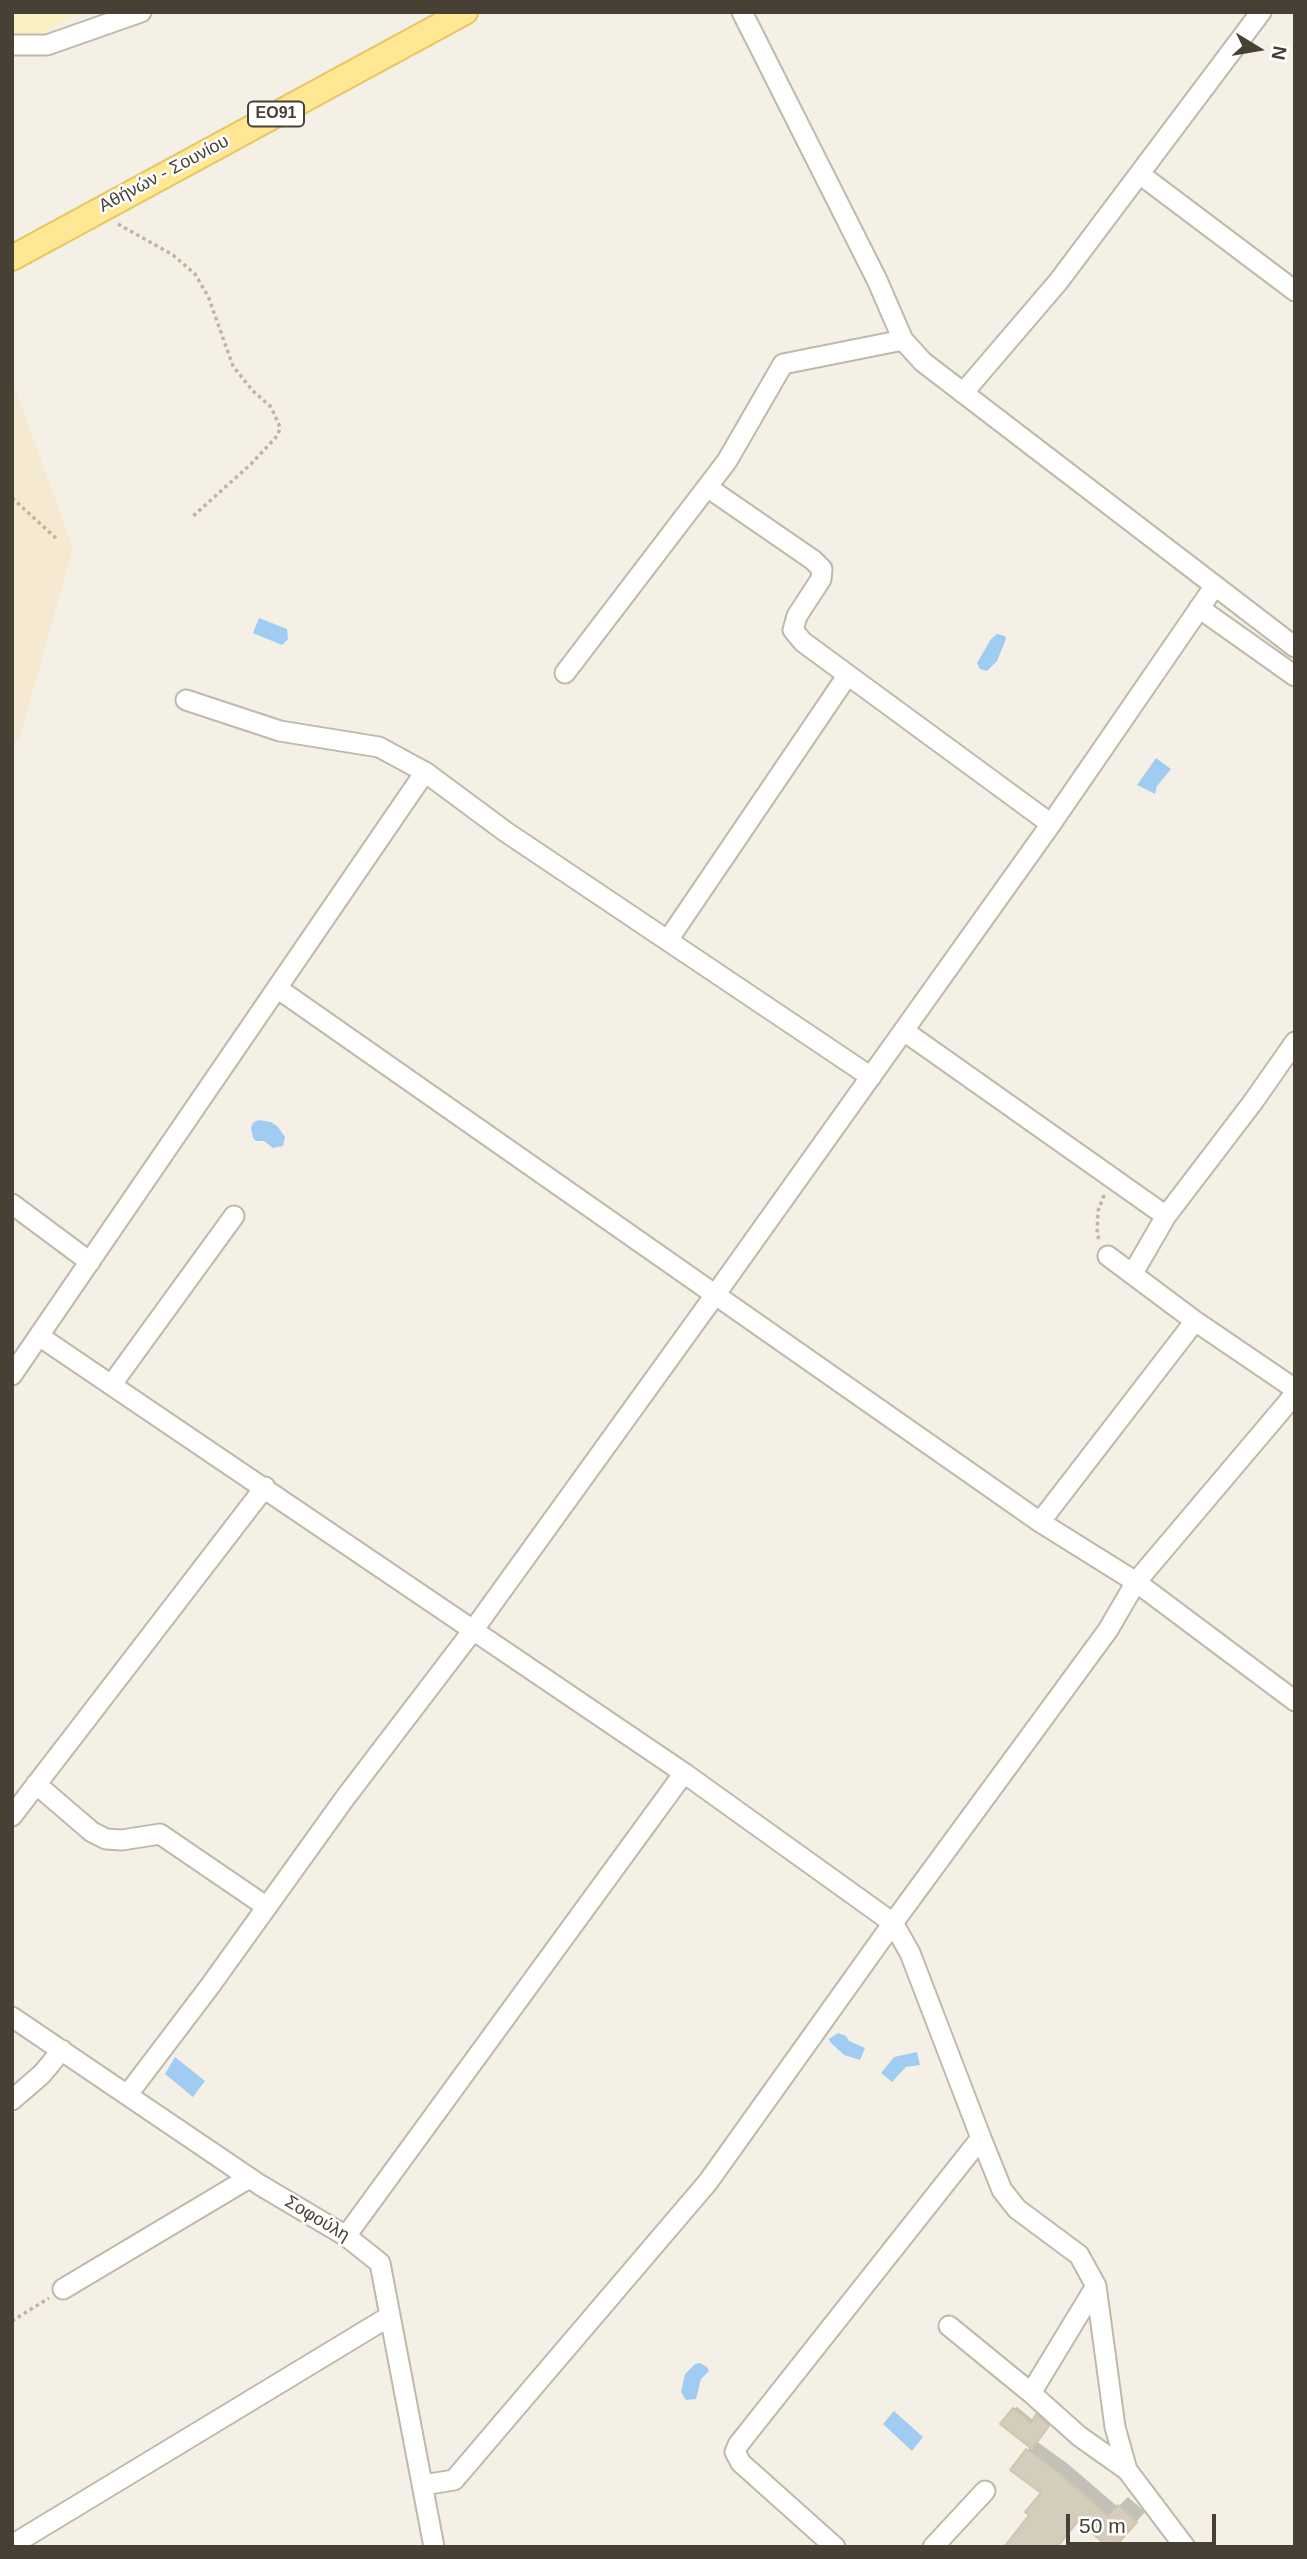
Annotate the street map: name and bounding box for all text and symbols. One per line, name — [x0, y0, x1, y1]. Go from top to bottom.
north arrow — [1223, 14, 1293, 84]
text: N — [1267, 44, 1291, 62]
road number: ΕΟ91 — [248, 102, 304, 126]
street label: Αθήνών - Σουνίου — [95, 131, 233, 217]
street label: Σοφούλη — [281, 2191, 353, 2247]
scale bar — [1069, 2500, 1220, 2544]
text: 50 m — [1079, 2514, 1126, 2537]

